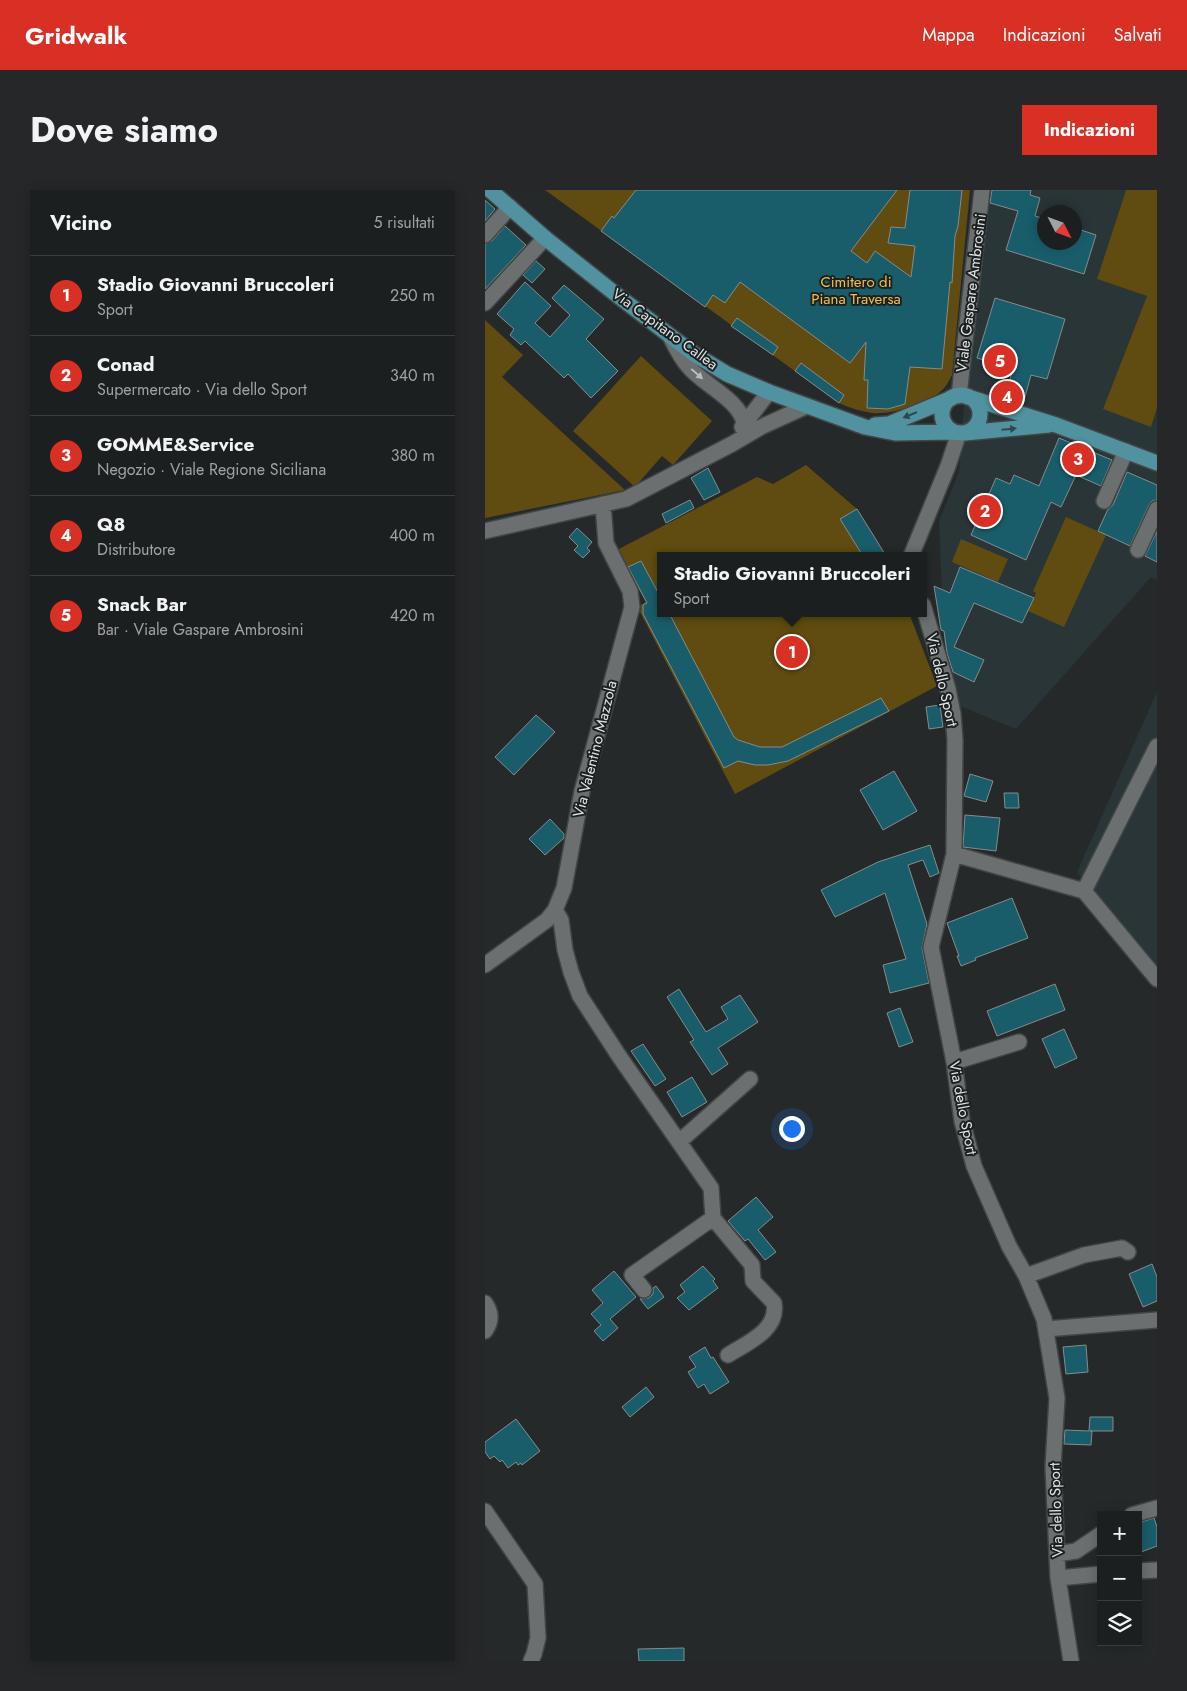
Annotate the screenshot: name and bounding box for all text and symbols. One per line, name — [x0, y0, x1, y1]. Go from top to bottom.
text: Gridwalk — [25, 18, 127, 53]
text: Mappa — [922, 22, 975, 48]
text: Indicazioni — [1003, 22, 1086, 48]
text: Salvati — [1114, 22, 1162, 48]
text: Dove siamo — [30, 105, 218, 155]
button: Indicazioni — [1022, 105, 1157, 155]
north arrow — [1037, 205, 1082, 250]
text: Vicino — [50, 208, 112, 238]
text: 5 risultati — [373, 211, 435, 234]
street label: Viale Gaspare Ambrosini — [950, 213, 992, 373]
text: Stadio Giovanni Bruccoleri — [97, 271, 334, 298]
park label: Cimitero di Piana Traversa — [811, 271, 901, 310]
street label: Via Capitano Callea — [607, 283, 723, 375]
text: 1 — [62, 284, 70, 307]
text: 250 m — [390, 284, 435, 307]
text: Sport — [97, 298, 133, 321]
pin: 5 — [984, 342, 1016, 380]
text: Conad — [97, 351, 154, 378]
text: 2 — [61, 364, 71, 387]
text: 340 m — [390, 364, 435, 387]
one-way arrow — [690, 368, 702, 380]
text: Supermercato · Via dello Sport — [97, 378, 307, 401]
pin: 4 — [991, 378, 1023, 416]
one-way arrow — [903, 412, 917, 420]
one-way arrow — [1001, 425, 1017, 433]
text: GOMME&Service — [97, 431, 254, 458]
pin: 3 — [1062, 440, 1094, 478]
text: 3 — [61, 444, 71, 467]
text: 380 m — [391, 444, 435, 467]
text: Negozio · Viale Regione Siciliana — [97, 458, 326, 481]
pin: 2 — [969, 492, 1001, 530]
text: Q8 — [97, 511, 125, 538]
text: 4 — [60, 524, 72, 547]
text: 400 m — [389, 524, 435, 547]
text: Distributore — [97, 538, 176, 561]
popup — [657, 552, 927, 617]
text: Stadio Giovanni Bruccoleri — [673, 560, 911, 587]
text: Sport — [673, 587, 709, 610]
text: Snack Bar — [97, 591, 187, 618]
text: 5 — [61, 604, 71, 627]
text: 420 m — [390, 604, 435, 627]
text: Bar · Viale Gaspare Ambrosini — [97, 618, 304, 641]
street label: Via dello Sport — [921, 631, 964, 729]
pin: 1 — [776, 633, 808, 671]
street label: Via Valentino Mazzola — [567, 678, 623, 820]
street label: Via dello Sport — [943, 1059, 983, 1157]
your location — [779, 1116, 805, 1142]
street label: Via dello Sport — [1043, 1462, 1069, 1558]
map controls — [1097, 1511, 1142, 1646]
button: + — [1097, 1511, 1142, 1556]
button: − — [1097, 1556, 1142, 1601]
button: layers — [1097, 1601, 1142, 1646]

